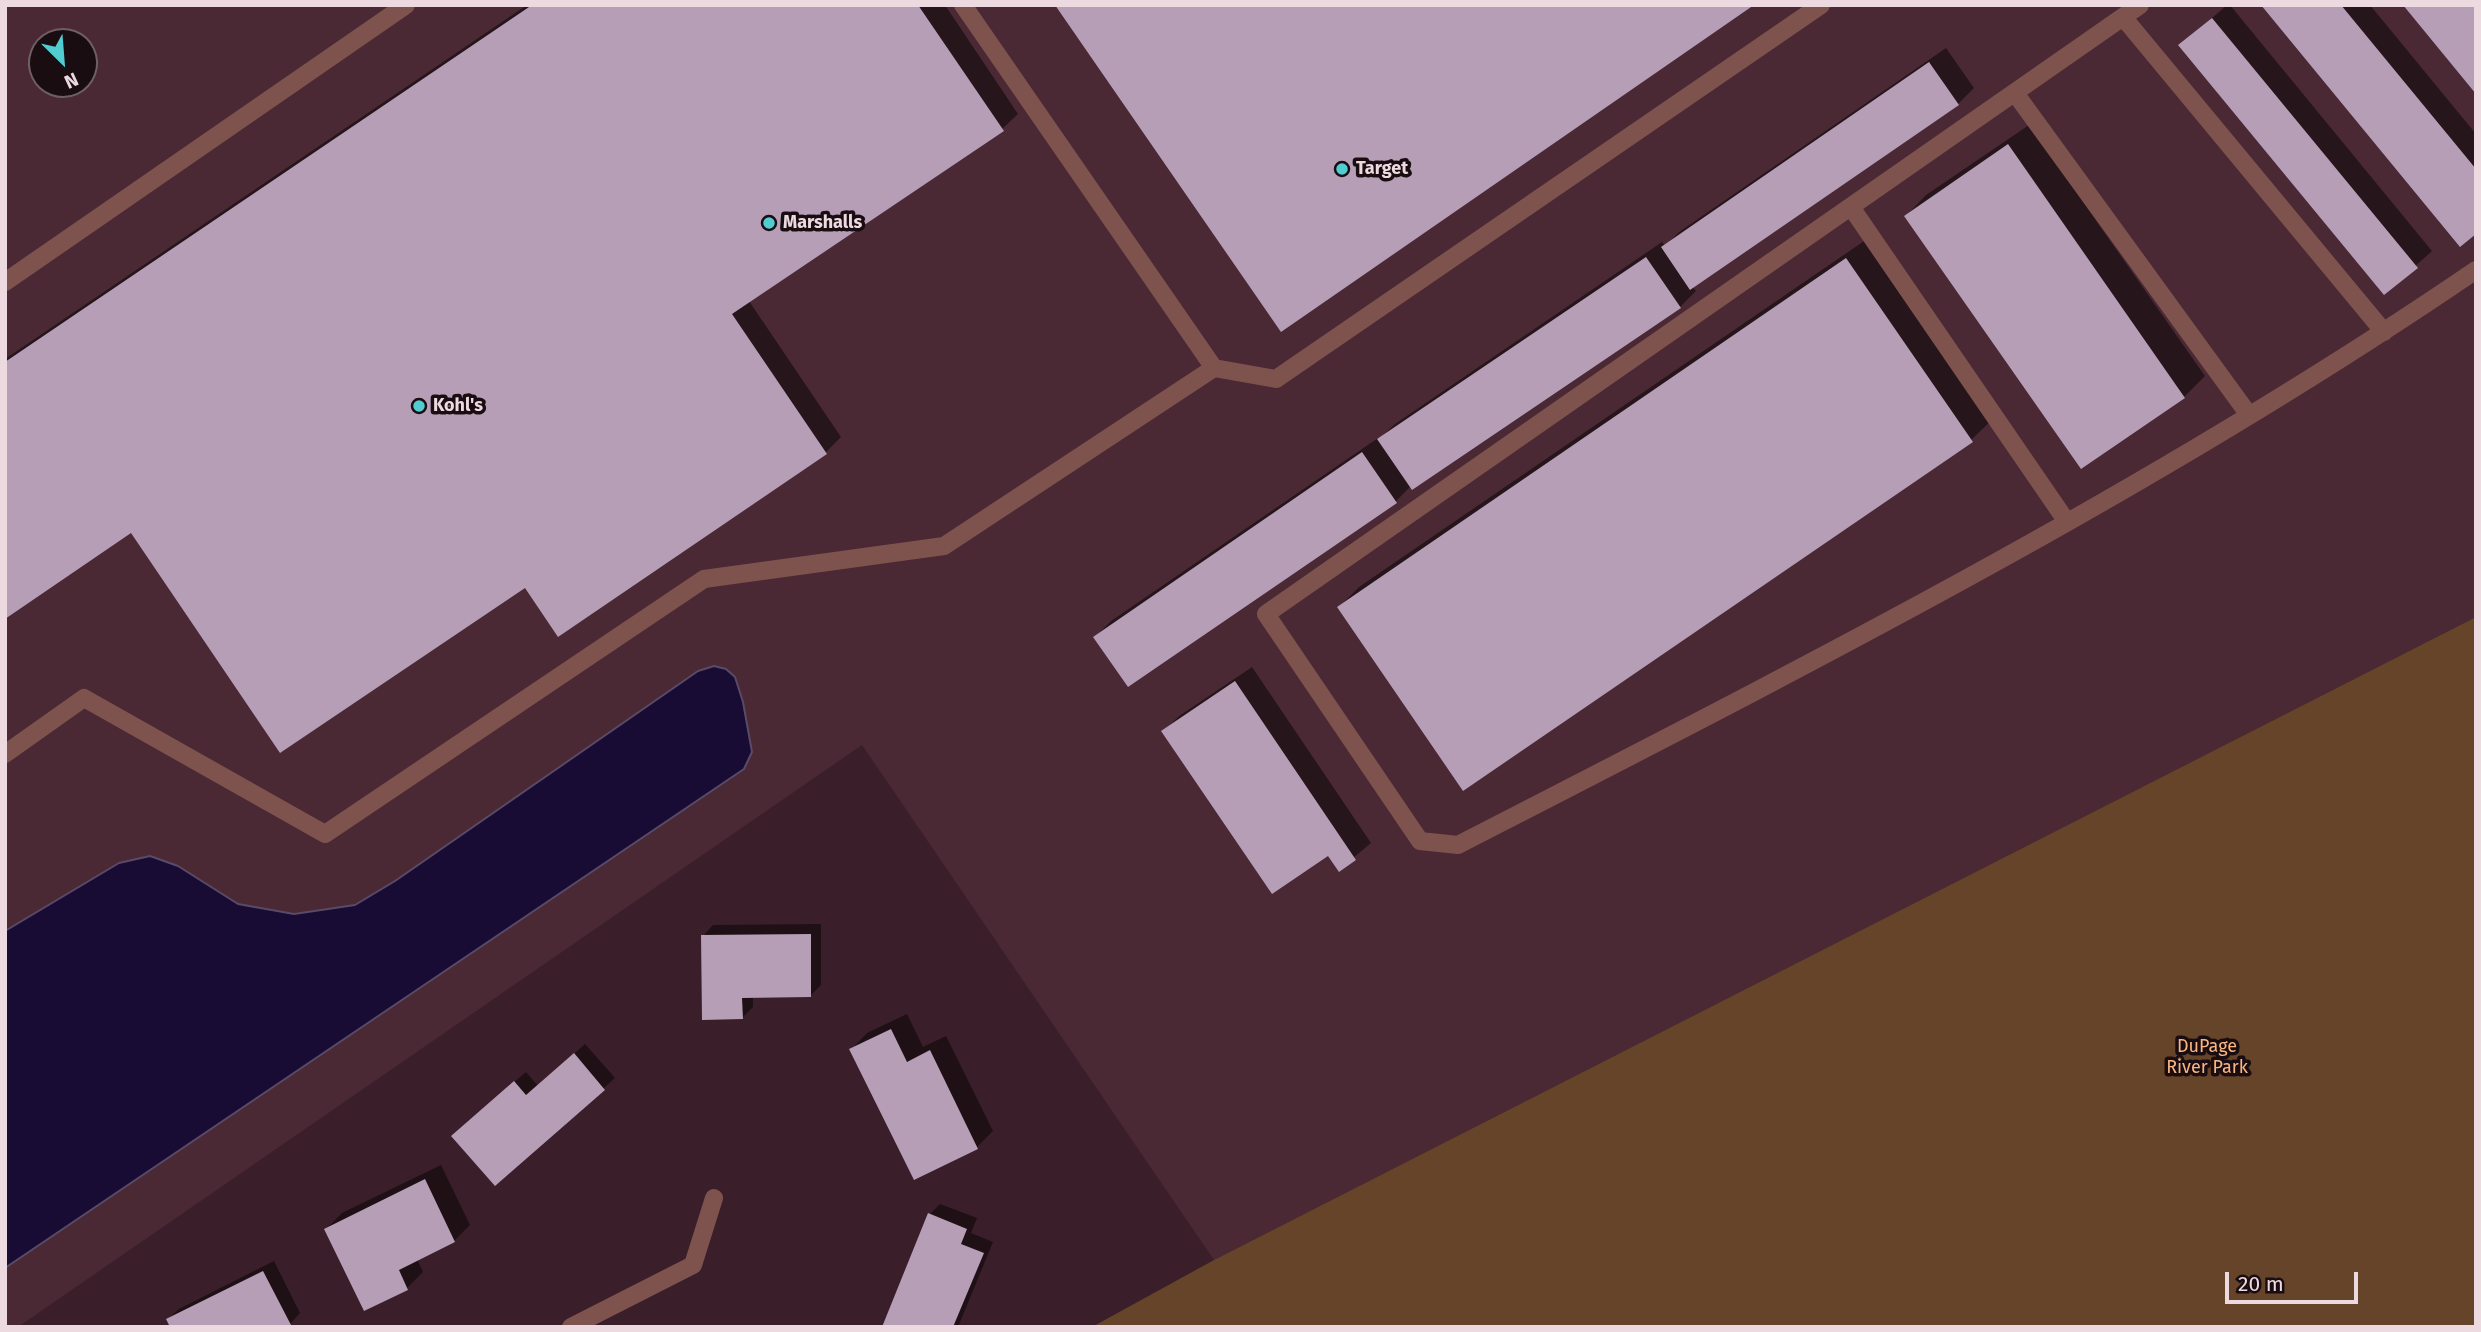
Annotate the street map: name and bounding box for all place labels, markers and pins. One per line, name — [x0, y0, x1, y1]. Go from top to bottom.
place label: Target — [1356, 158, 1408, 180]
marker: Target — [1334, 161, 1350, 177]
place label: Marshalls — [783, 212, 862, 234]
marker: Marshalls — [761, 215, 777, 231]
place label: Kohl's — [433, 395, 483, 417]
marker: Kohl's — [411, 398, 427, 414]

